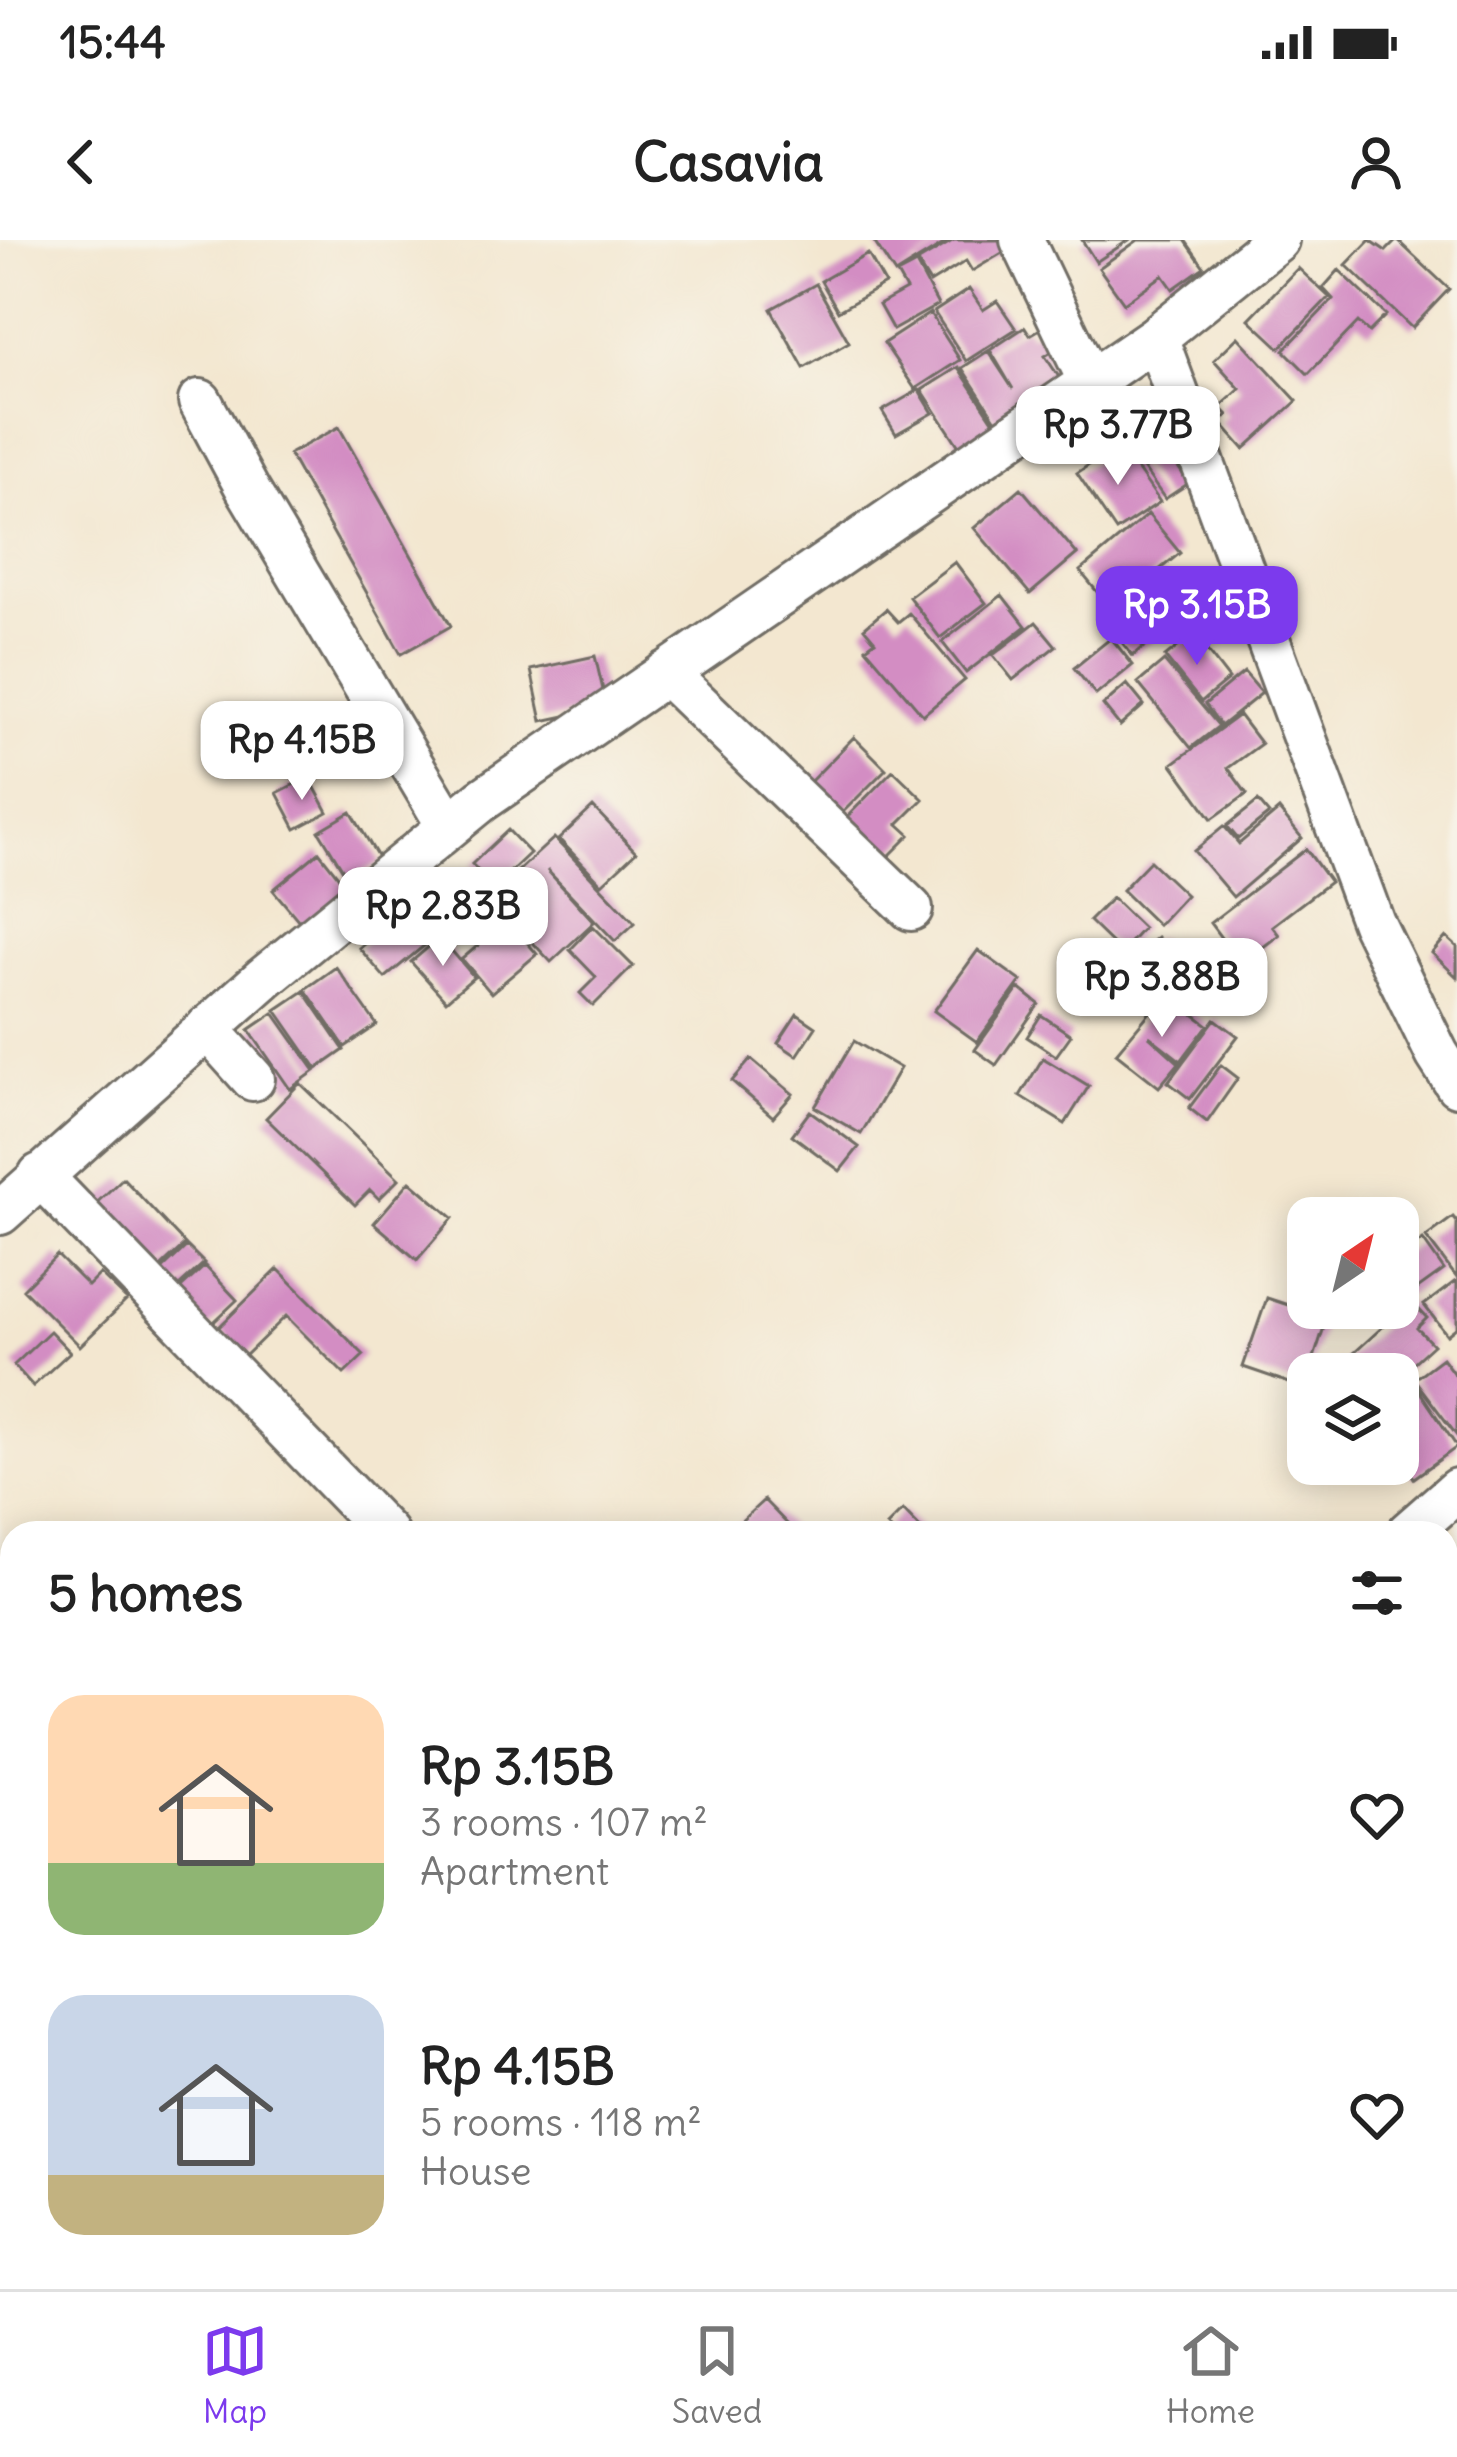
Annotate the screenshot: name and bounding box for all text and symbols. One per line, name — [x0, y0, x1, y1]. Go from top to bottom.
text: 15:44 — [60, 14, 166, 70]
text: Casavia — [633, 128, 824, 196]
icon: back — [48, 129, 114, 195]
icon: person — [1343, 129, 1409, 195]
pin: Rp 3.77B — [994, 386, 1242, 488]
text: Rp 3.77B — [1043, 400, 1193, 449]
pin: Rp 3.15B — [1073, 566, 1321, 668]
text: Rp 3.15B — [1123, 580, 1271, 629]
pin: Rp 4.15B — [178, 701, 426, 803]
text: Rp 4.15B — [228, 715, 376, 764]
pin: Rp 2.83B — [319, 867, 567, 969]
text: Rp 2.83B — [365, 881, 521, 930]
pin: Rp 3.88B — [1038, 938, 1286, 1040]
text: Rp 3.88B — [1083, 952, 1241, 1001]
north arrow — [1287, 1197, 1419, 1329]
map controls — [1287, 1197, 1419, 1485]
button: layers — [1287, 1353, 1419, 1485]
icon: filters — [1344, 1560, 1410, 1626]
text: 5 homes — [48, 1561, 243, 1625]
text: Rp 3.15B — [420, 1734, 614, 1798]
icon: home — [144, 1743, 288, 1887]
icon: heart — [1344, 1782, 1410, 1848]
text: 3 rooms · 107 m² — [420, 1798, 708, 1847]
text: Apartment — [420, 1847, 609, 1896]
text: Rp 4.15B — [420, 2034, 615, 2098]
icon: home — [144, 2043, 288, 2187]
icon: heart — [1344, 2082, 1410, 2148]
text: 5 rooms · 118 m² — [420, 2098, 702, 2147]
text: House — [420, 2147, 531, 2196]
tab: Map — [202, 2318, 268, 2432]
tab: Saved — [672, 2318, 762, 2432]
tab: Home — [1166, 2318, 1255, 2432]

